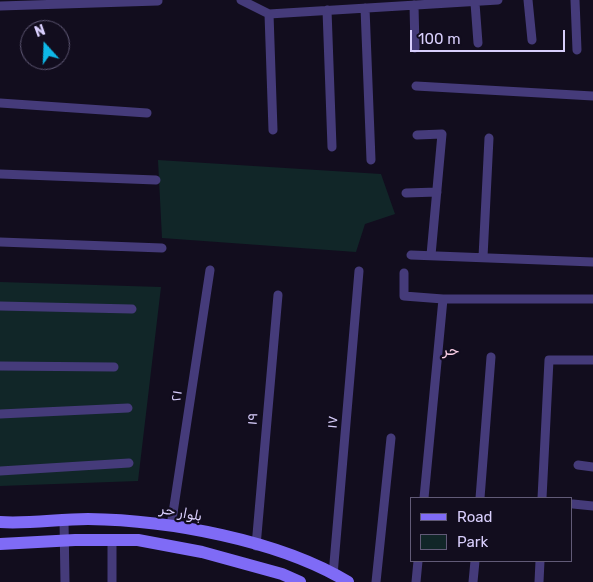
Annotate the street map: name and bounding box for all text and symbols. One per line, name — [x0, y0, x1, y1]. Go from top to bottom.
north arrow — [20, 20, 70, 70]
scale bar — [413, 20, 568, 52]
text: N — [32, 22, 48, 41]
text: 100 m — [418, 30, 460, 48]
district label: حر — [443, 342, 459, 360]
street label: ۲۱ — [168, 389, 186, 403]
street label: ۱۹ — [244, 412, 262, 426]
street label: ۱۷ — [324, 415, 342, 429]
legend — [410, 497, 573, 562]
street label: بلوار حر — [158, 501, 204, 525]
text: Road — [457, 508, 493, 526]
text: Park — [457, 533, 488, 551]

